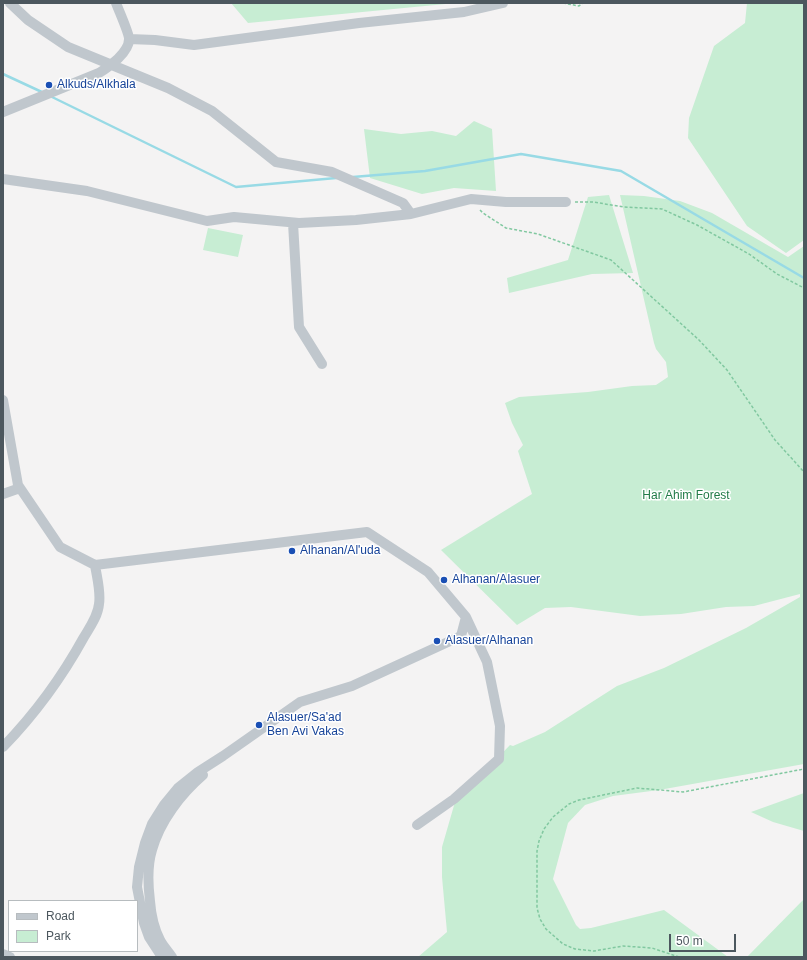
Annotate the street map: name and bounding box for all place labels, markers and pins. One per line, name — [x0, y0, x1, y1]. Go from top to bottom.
place label: Alkuds/Alkhala — [57, 78, 136, 92]
marker: Alkuds/Alkhala — [44, 80, 54, 90]
place label: Alhanan/Al'uda — [300, 544, 380, 558]
marker: Alhanan/Al'uda — [287, 546, 297, 556]
place label: Alhanan/Alasuer — [452, 573, 540, 587]
marker: Alhanan/Alasuer — [439, 575, 449, 585]
place label: Alasuer/Alhanan — [445, 634, 533, 648]
marker: Alasuer/Alhanan — [432, 636, 442, 646]
place label: Alasuer/Sa'ad Ben Avi Vakas — [267, 711, 344, 739]
marker: Alasuer/Sa'ad Ben Avi Vakas — [254, 720, 264, 730]

